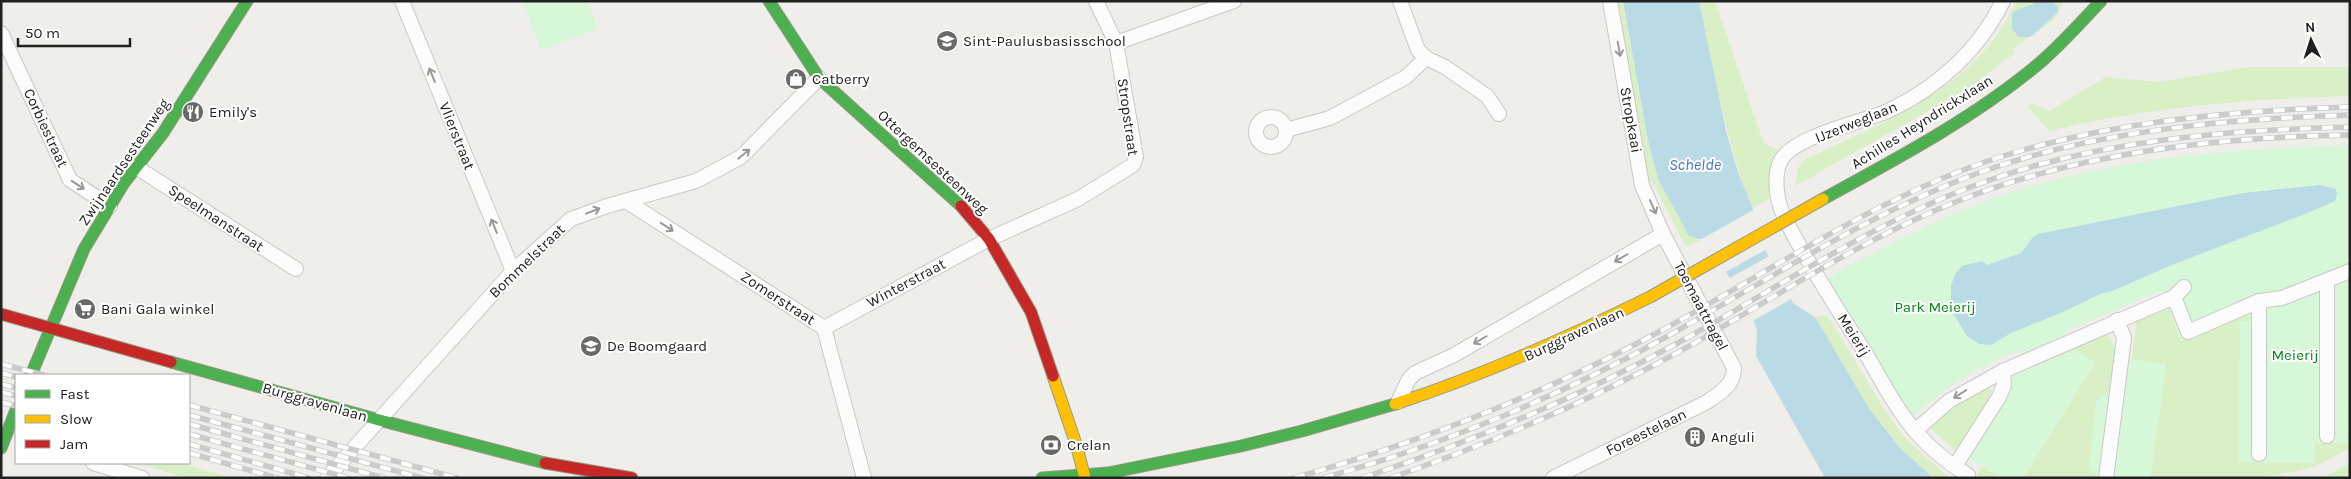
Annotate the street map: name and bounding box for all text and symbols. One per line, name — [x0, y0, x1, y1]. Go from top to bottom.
scale bar — [18, 15, 130, 47]
north arrow — [2286, 15, 2336, 65]
text: N — [2305, 19, 2316, 36]
text: 50 m — [25, 24, 60, 42]
school or university icon: Sint-Paulusbasisschool — [935, 29, 959, 53]
place label: Sint-Paulusbasisschool — [963, 32, 1126, 50]
one-way arrow — [1614, 41, 1624, 57]
shop icon: Catberry — [784, 67, 808, 91]
one-way arrow — [427, 68, 436, 83]
place label: Catberry — [812, 70, 870, 88]
street label: Achilles Heyndrickxlaan — [1848, 71, 1996, 173]
street label: Stropstraat — [1114, 77, 1142, 157]
street label: Corbiestraat — [20, 86, 72, 171]
street label: Stropkaai — [1616, 86, 1646, 154]
street label: Zwijnaardsesteenweg — [75, 95, 174, 229]
street label: IJzerweglaan — [1812, 97, 1900, 147]
restaurant icon: Emily's — [181, 100, 205, 124]
street label: Vlierstraat — [435, 100, 479, 173]
place label: Emily's — [209, 103, 257, 121]
street label: Ottergemsesteenweg — [874, 106, 992, 218]
one-way arrow — [737, 149, 750, 160]
water label: Schelde — [1669, 155, 1722, 174]
one-way arrow — [71, 180, 85, 190]
street label: Speelmanstraat — [165, 181, 267, 256]
one-way arrow — [1649, 199, 1658, 214]
one-way arrow — [585, 206, 600, 215]
one-way arrow — [489, 219, 499, 234]
street label: Bommelstraat — [485, 220, 569, 302]
one-way arrow — [660, 222, 674, 232]
one-way arrow — [1614, 254, 1628, 264]
street label: Winterstraat — [863, 255, 949, 311]
street label: Toemaattragel — [1670, 258, 1732, 354]
street label: Zomerstraat — [737, 267, 819, 329]
supermarket icon: Bani Gala winkel — [73, 297, 97, 321]
park label: Park Meierij — [1894, 298, 1976, 316]
place label: Bani Gala winkel — [101, 300, 214, 318]
street label: Burggravenlaan — [1521, 303, 1627, 365]
street label: Meierij — [1834, 310, 1874, 360]
school or university icon: De Boomgaard — [579, 334, 603, 358]
one-way arrow — [1474, 335, 1488, 345]
place label: De Boomgaard — [607, 337, 707, 355]
park label: Meierij — [2271, 346, 2319, 364]
legend — [15, 374, 190, 464]
street label: Burggravenlaan — [260, 378, 370, 426]
text: Fast — [60, 385, 90, 403]
one-way arrow — [1953, 389, 1967, 399]
street label: Foreestelaan — [1603, 405, 1689, 459]
text: Slow — [60, 410, 92, 428]
building icon: Anguli — [1683, 425, 1707, 449]
place label: Anguli — [1711, 428, 1755, 446]
bank icon: Crelan — [1039, 433, 1063, 457]
text: Jam — [60, 435, 88, 453]
place label: Crelan — [1067, 436, 1111, 454]

